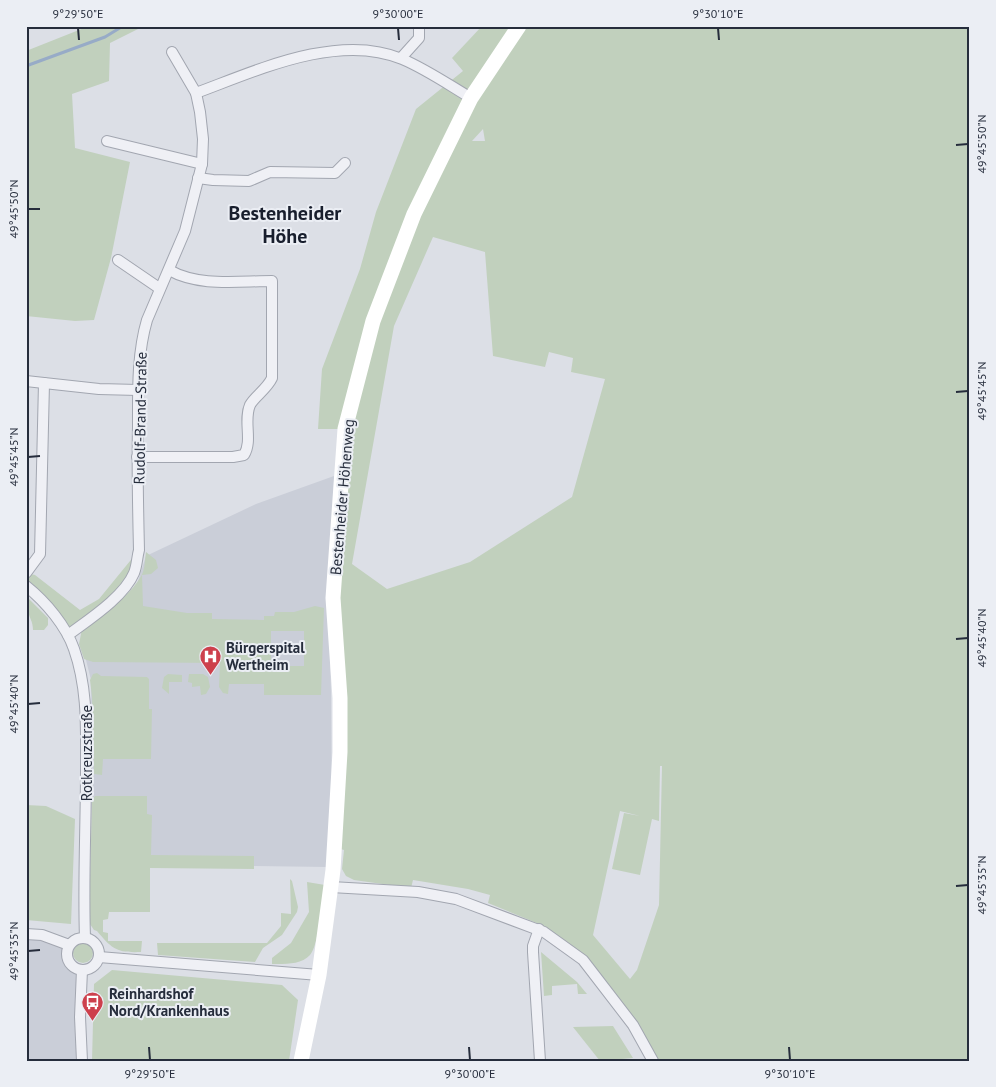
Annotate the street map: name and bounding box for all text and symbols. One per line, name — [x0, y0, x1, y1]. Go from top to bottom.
text: 9°29'50"E — [53, 6, 103, 21]
text: 9°30'00"E — [373, 6, 423, 21]
text: 9°30'10"E — [693, 6, 743, 21]
text: 49°45'50"N — [974, 114, 989, 174]
text: 49°45'50"N — [6, 179, 21, 239]
district label: Bestenheider Höhe — [229, 200, 341, 249]
street label: Rudolf-Brand-Straße — [129, 352, 151, 484]
text: 49°45'45"N — [974, 361, 989, 421]
street label: Bestenheider Höhenweg — [326, 418, 358, 576]
text: 49°45'45"N — [6, 427, 21, 487]
text: 49°45'40"N — [974, 608, 989, 668]
place label: Bürgerspital Wertheim — [226, 638, 305, 674]
hospital icon: Bürgerspital Wertheim — [198, 644, 222, 675]
text: 49°45'40"N — [6, 674, 21, 734]
street label: Rotkreuzstraße — [77, 705, 96, 801]
text: 49°45'35"N — [974, 855, 989, 915]
text: 49°45'35"N — [6, 921, 21, 981]
place label: Reinhardshof Nord/Krankenhaus — [109, 984, 229, 1020]
bus stop icon: Reinhardshof Nord/Krankenhaus — [81, 990, 105, 1021]
text: 9°29'50"E — [125, 1066, 175, 1081]
text: 9°30'00"E — [445, 1066, 495, 1081]
text: 9°30'10"E — [765, 1066, 815, 1081]

